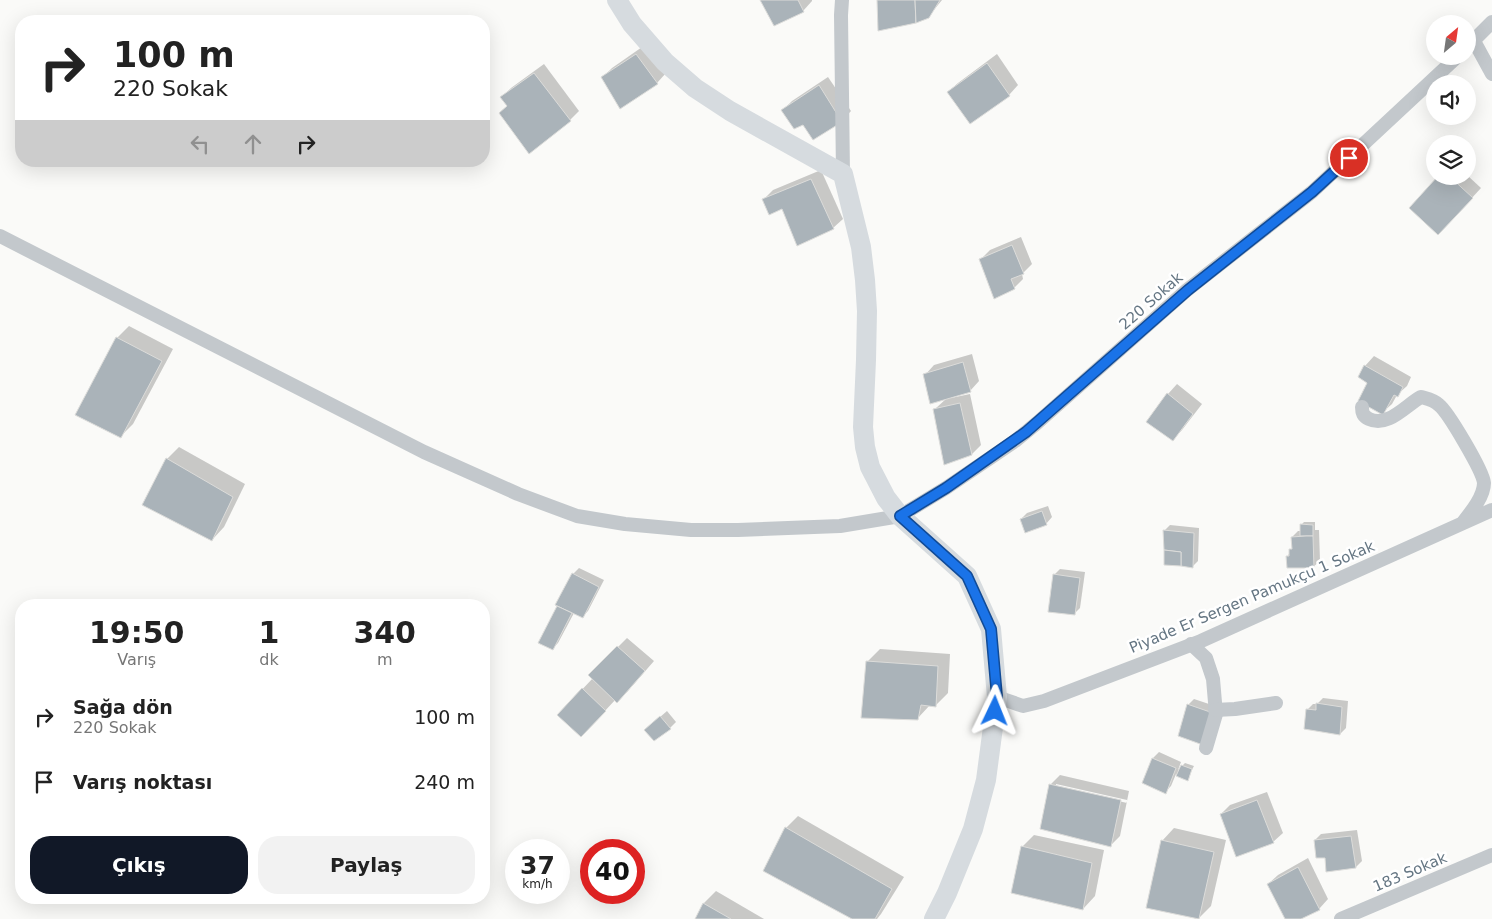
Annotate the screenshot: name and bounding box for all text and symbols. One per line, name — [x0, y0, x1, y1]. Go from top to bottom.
north arrow — [1426, 15, 1476, 65]
map controls — [1426, 15, 1476, 185]
icon: right — [30, 35, 95, 100]
text: 100 m — [113, 35, 235, 75]
button: sound — [1426, 75, 1476, 125]
text: 220 Sokak — [113, 76, 228, 101]
icon: left — [186, 130, 214, 158]
icon: ahead — [239, 130, 267, 158]
icon: right — [292, 130, 320, 158]
button: layers — [1426, 135, 1476, 185]
pin — [1328, 137, 1370, 179]
icon: arrive — [1335, 144, 1363, 172]
street label: 220 Sokak — [1116, 268, 1187, 334]
street label: Piyade Er Sergen Pamukçu 1 Sokak — [1127, 537, 1378, 657]
text: 19:50 — [89, 615, 185, 650]
text: 1 — [259, 615, 279, 650]
text: 340 — [353, 615, 416, 650]
text: Varış — [117, 650, 156, 669]
text: dk — [259, 650, 279, 669]
text: m — [377, 650, 392, 669]
position arrow — [968, 684, 1020, 736]
text: Sağa dön — [73, 696, 173, 718]
icon: right — [30, 703, 58, 731]
text: 100 m — [414, 706, 475, 728]
text: 220 Sokak — [73, 718, 157, 737]
icon: arrive — [30, 768, 58, 796]
text: Varış noktası — [73, 771, 212, 793]
text: 240 m — [414, 771, 475, 793]
button: Çıkış — [30, 836, 248, 894]
button: Paylaş — [258, 836, 475, 894]
speed limit sign: 40 — [580, 839, 645, 904]
street label: 183 Sokak — [1370, 848, 1450, 896]
text: 37 — [520, 851, 555, 880]
text: km/h — [522, 877, 553, 891]

